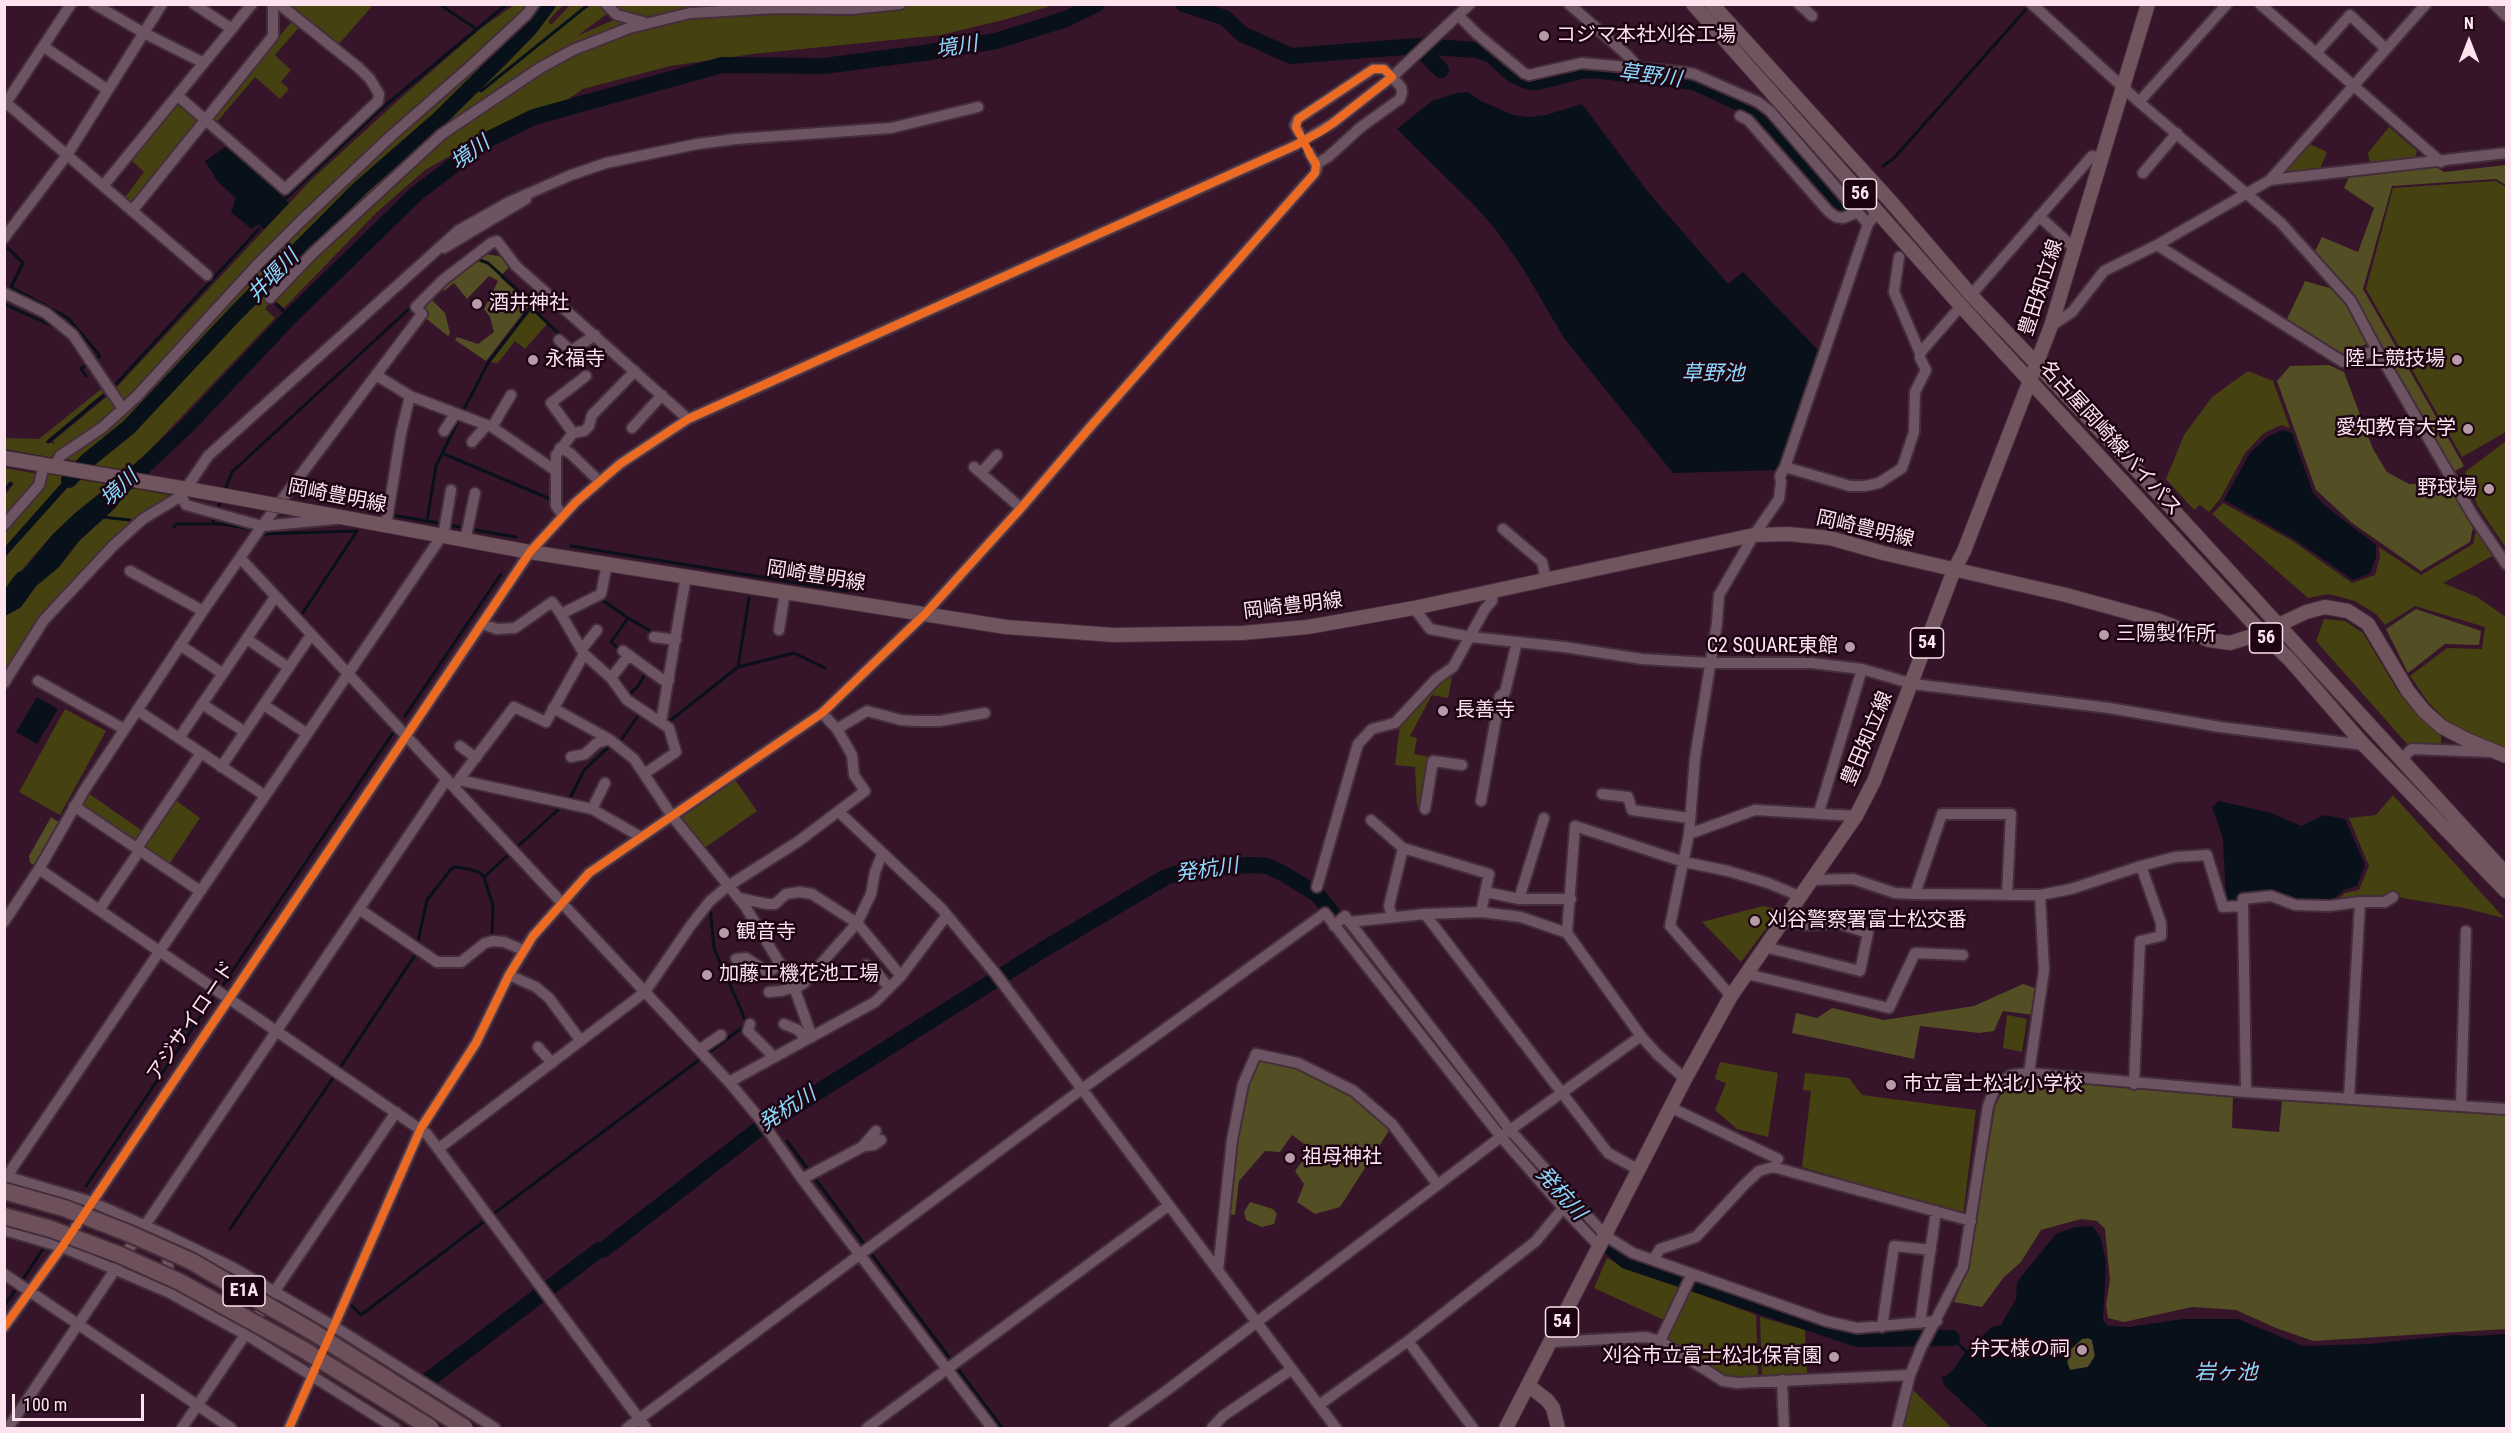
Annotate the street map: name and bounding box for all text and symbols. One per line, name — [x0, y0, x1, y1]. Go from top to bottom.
north arrow — [2439, 12, 2499, 72]
text: N — [2464, 14, 2474, 33]
place label: コジマ本社刈谷工場 — [1556, 24, 1736, 48]
marker: コジマ本社刈谷工場 — [1537, 29, 1551, 43]
water label: 境川 — [934, 32, 980, 64]
water label: 草野川 — [1617, 61, 1683, 93]
water label: 境川 — [447, 131, 495, 177]
road number: 56 — [1844, 179, 1876, 209]
street label: 豊田知立線 — [2015, 237, 2069, 339]
water label: 井堰川 — [243, 246, 305, 308]
place label: 酒井神社 — [489, 292, 569, 316]
marker: 酒井神社 — [470, 297, 484, 311]
place label: 永福寺 — [545, 348, 605, 372]
place label: 陸上競技場 — [2345, 348, 2445, 372]
marker: 永福寺 — [526, 353, 540, 367]
marker: 陸上競技場 — [2450, 353, 2464, 367]
street label: 名古屋岡崎線バイパス — [2034, 357, 2186, 521]
water label: 草野池 — [1682, 362, 1744, 388]
place label: 愛知教育大学 — [2336, 417, 2456, 441]
marker: 愛知教育大学 — [2461, 422, 2475, 436]
water label: 境川 — [96, 465, 144, 513]
street label: 岡崎豊明線 — [286, 476, 388, 518]
place label: 野球場 — [2417, 477, 2477, 501]
marker: 野球場 — [2482, 482, 2496, 496]
street label: 岡崎豊明線 — [1814, 507, 1916, 553]
street label: 岡崎豊明線 — [765, 557, 867, 597]
street label: 岡崎豊明線 — [1242, 589, 1344, 625]
place label: 三陽製作所 — [2116, 623, 2216, 647]
road number: 56 — [2250, 623, 2282, 653]
road number: 54 — [1910, 628, 1944, 658]
marker: 三陽製作所 — [2097, 628, 2111, 642]
place label: C2 SQUARE東館 — [1707, 635, 1838, 659]
marker: C2 SQUARE東館 — [1843, 640, 1857, 654]
street label: 豊田知立線 — [1837, 688, 1899, 790]
place label: 長善寺 — [1455, 699, 1515, 723]
marker: 長善寺 — [1436, 704, 1450, 718]
water label: 発杭川 — [1174, 854, 1240, 888]
place label: 刈谷警察署富士松交番 — [1767, 909, 1967, 933]
marker: 刈谷警察署富士松交番 — [1748, 914, 1762, 928]
place label: 観音寺 — [736, 921, 796, 945]
marker: 観音寺 — [717, 926, 731, 940]
street label: アジサイロード — [143, 957, 241, 1087]
place label: 加藤工機花池工場 — [719, 963, 879, 987]
marker: 加藤工機花池工場 — [700, 968, 714, 982]
place label: 市立富士松北小学校 — [1903, 1073, 2083, 1097]
marker: 市立富士松北小学校 — [1884, 1078, 1898, 1092]
water label: 発杭川 — [755, 1082, 821, 1138]
place label: 祖母神社 — [1302, 1146, 1382, 1170]
marker: 祖母神社 — [1283, 1151, 1297, 1165]
water label: 発杭川 — [1530, 1162, 1590, 1226]
road number: E1A — [223, 1276, 265, 1306]
road number: 54 — [1546, 1307, 1578, 1337]
place label: 弁天様の祠 — [1970, 1338, 2070, 1362]
marker: 弁天様の祠 — [2075, 1343, 2089, 1357]
place label: 刈谷市立富士松北保育園 — [1602, 1345, 1822, 1369]
marker: 刈谷市立富士松北保育園 — [1827, 1350, 1841, 1364]
water label: 岩ヶ池 — [2195, 1361, 2257, 1387]
scale bar — [15, 1382, 147, 1420]
text: 100 m — [23, 1394, 67, 1415]

